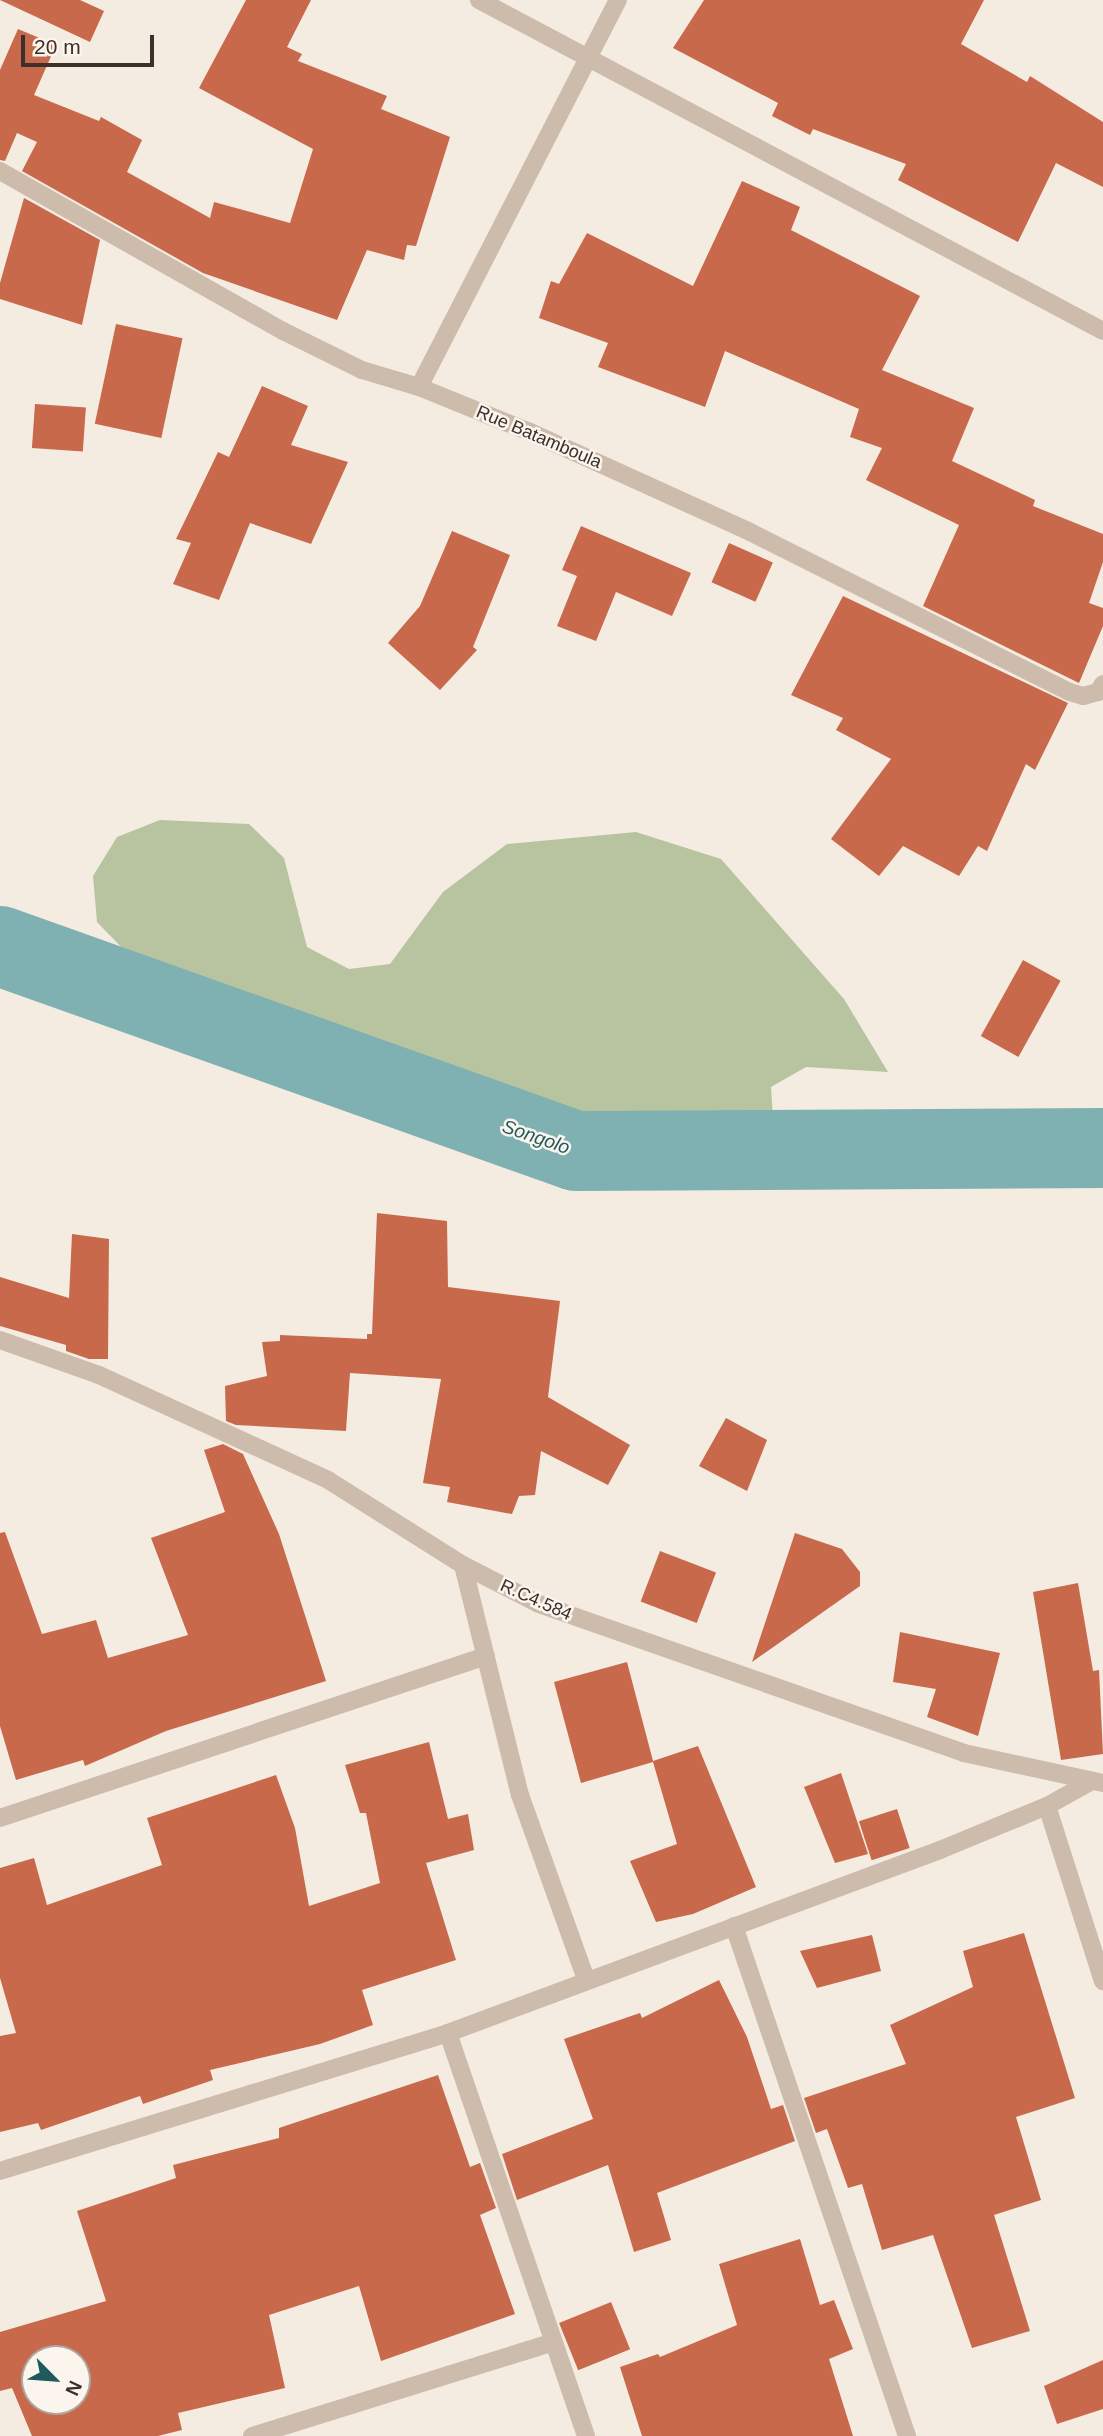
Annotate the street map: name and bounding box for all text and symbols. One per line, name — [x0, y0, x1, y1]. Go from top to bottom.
scale bar — [24, 21, 158, 65]
text: 20 m — [34, 35, 81, 58]
street label: Rue Batamboula — [473, 401, 605, 473]
water label: Songolo — [499, 1115, 573, 1159]
street label: R.C4.584 — [497, 1575, 575, 1625]
north arrow — [21, 2345, 91, 2415]
text: N — [61, 2378, 86, 2399]

